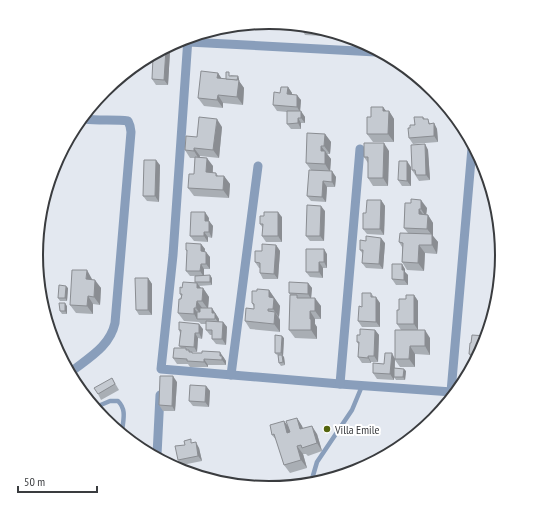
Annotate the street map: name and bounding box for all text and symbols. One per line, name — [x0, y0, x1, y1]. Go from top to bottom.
place label: Villa Emile — [334, 422, 379, 437]
marker: Villa Emile — [322, 424, 332, 434]
scale bar — [18, 468, 97, 494]
text: 50 m — [24, 474, 45, 489]

